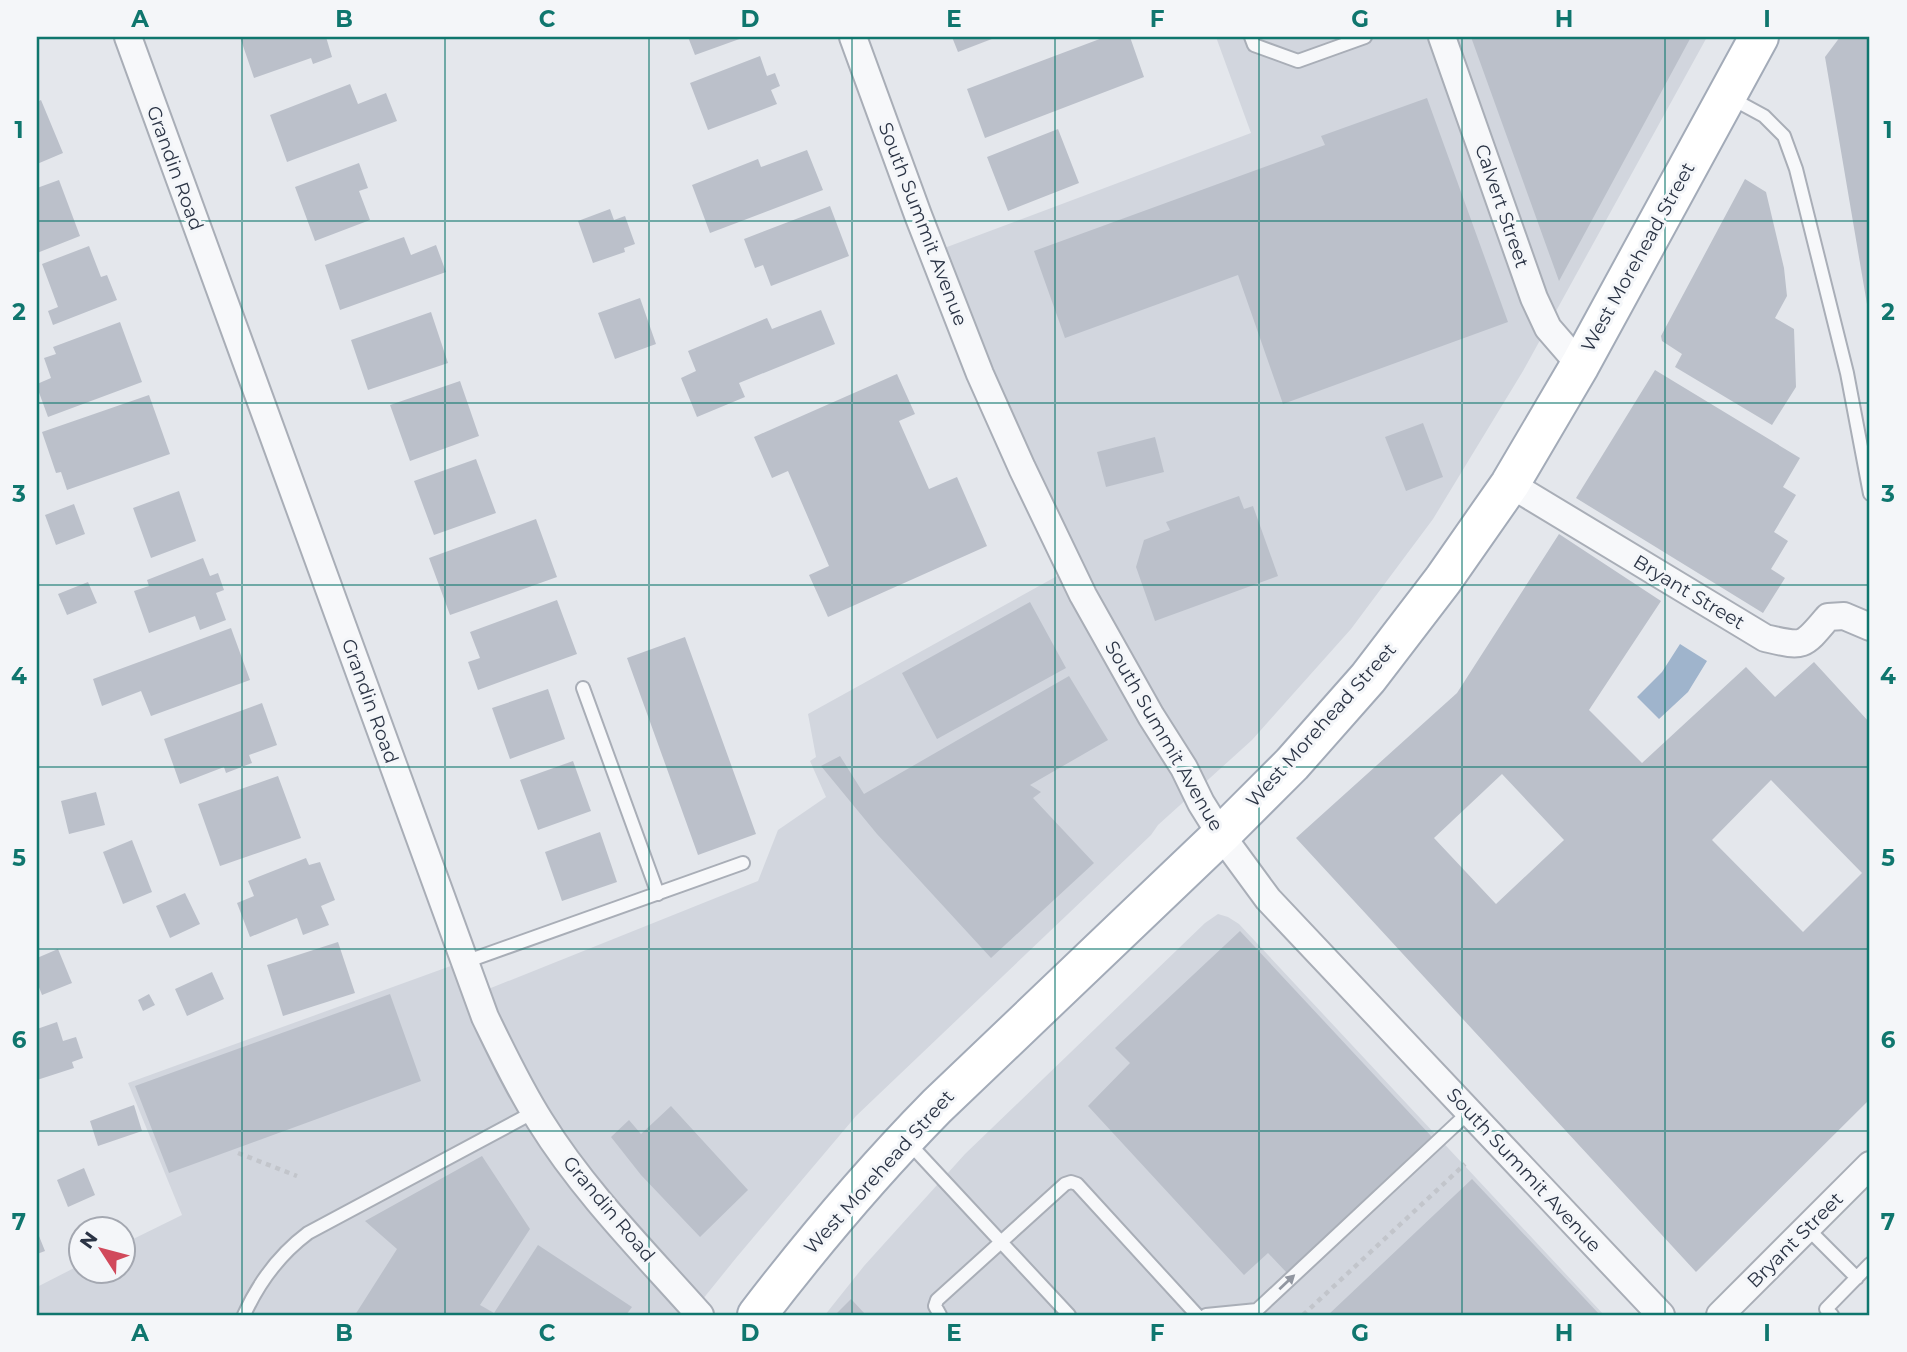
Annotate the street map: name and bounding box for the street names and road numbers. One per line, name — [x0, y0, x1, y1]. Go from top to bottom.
street label: Grandin Road — [142, 102, 208, 234]
street label: South Summit Avenue — [874, 119, 972, 329]
street label: Calvert Street — [1470, 141, 1534, 271]
street label: West Morehead Street — [1576, 158, 1700, 356]
street label: Bryant Street — [1629, 550, 1749, 634]
street label: Grandin Road — [337, 635, 403, 767]
street label: South Summit Avenue — [1100, 637, 1228, 835]
street label: West Morehead Street — [1241, 638, 1401, 812]
street label: South Summit Avenue — [1442, 1083, 1606, 1257]
street label: West Morehead Street — [799, 1085, 959, 1259]
street label: Grandin Road — [558, 1151, 660, 1267]
street label: Bryant Street — [1742, 1187, 1848, 1293]

